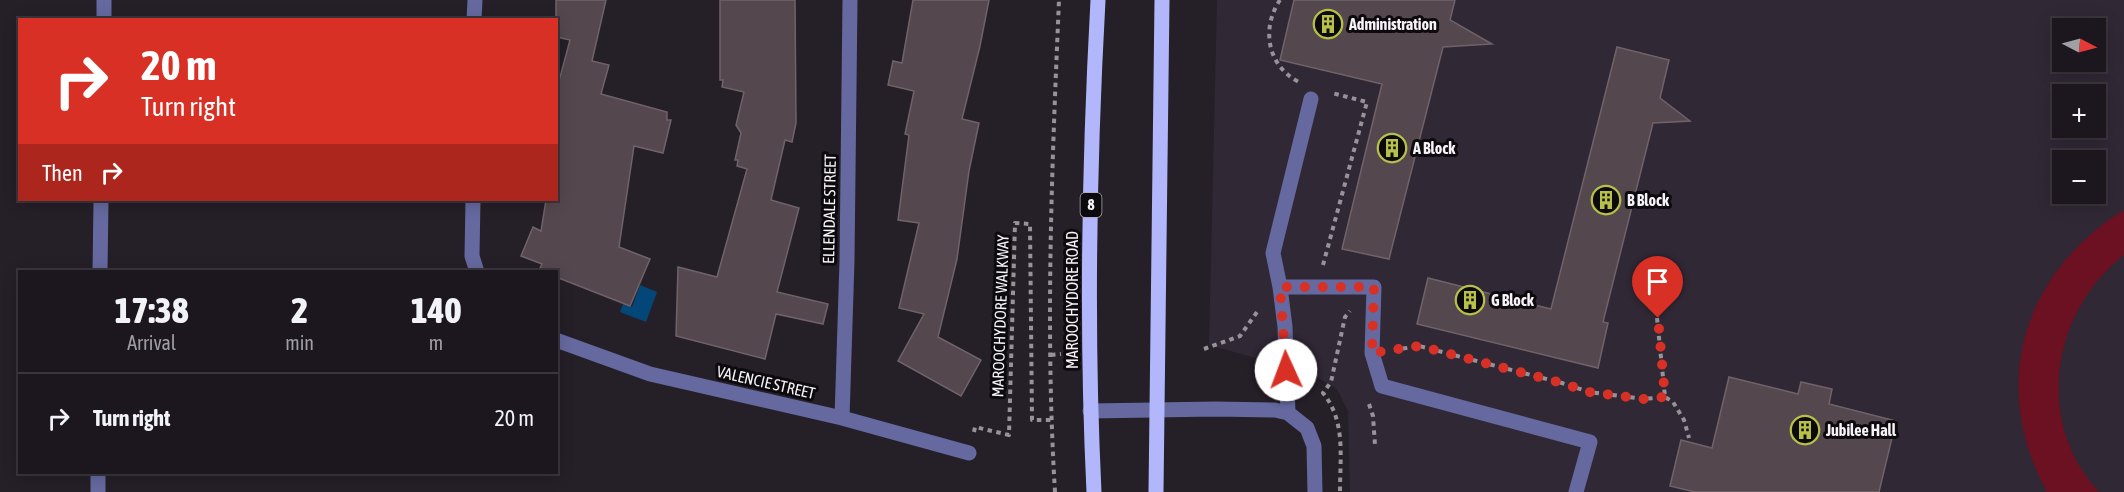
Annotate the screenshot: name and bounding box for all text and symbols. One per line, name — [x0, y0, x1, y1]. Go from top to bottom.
building icon: Administration — [1312, 8, 1344, 40]
place label: Administration — [1348, 15, 1437, 33]
north arrow — [2052, 18, 2106, 72]
map controls — [2052, 18, 2106, 204]
text: 20 m — [141, 41, 216, 89]
icon: right — [42, 42, 120, 120]
button: + — [2052, 84, 2106, 138]
text: Turn right — [141, 91, 236, 122]
building icon: A Block — [1376, 132, 1408, 164]
place label: A Block — [1412, 139, 1456, 157]
button: − — [2052, 150, 2106, 204]
street label: ELLENDALE STREET — [819, 154, 839, 264]
icon: right — [95, 156, 128, 189]
text: Then — [42, 160, 83, 186]
building icon: B Block — [1590, 184, 1622, 216]
place label: B Block — [1627, 191, 1670, 209]
road number: 8 — [1080, 193, 1102, 217]
street label: MAROOCHYDORE ROAD — [1063, 231, 1081, 369]
street label: MAROOCHYDORE WALKWAY — [988, 234, 1012, 398]
pin — [1632, 256, 1683, 318]
icon: arrive — [1641, 265, 1674, 298]
building icon: G Block — [1454, 284, 1486, 316]
text: 17:38 — [115, 289, 189, 331]
text: 2 — [291, 289, 308, 331]
text: 140 — [411, 289, 461, 331]
place label: G Block — [1491, 291, 1535, 309]
text: Arrival — [127, 331, 176, 354]
text: min — [285, 331, 314, 354]
text: m — [429, 331, 443, 354]
position arrow — [1254, 338, 1318, 402]
street label: VALENCIE STREET — [715, 362, 817, 402]
icon: right — [42, 402, 75, 435]
text: Turn right — [93, 405, 170, 431]
text: 20 m — [494, 405, 534, 431]
building icon: Jubilee Hall — [1789, 414, 1821, 446]
place label: Jubilee Hall — [1825, 421, 1897, 439]

